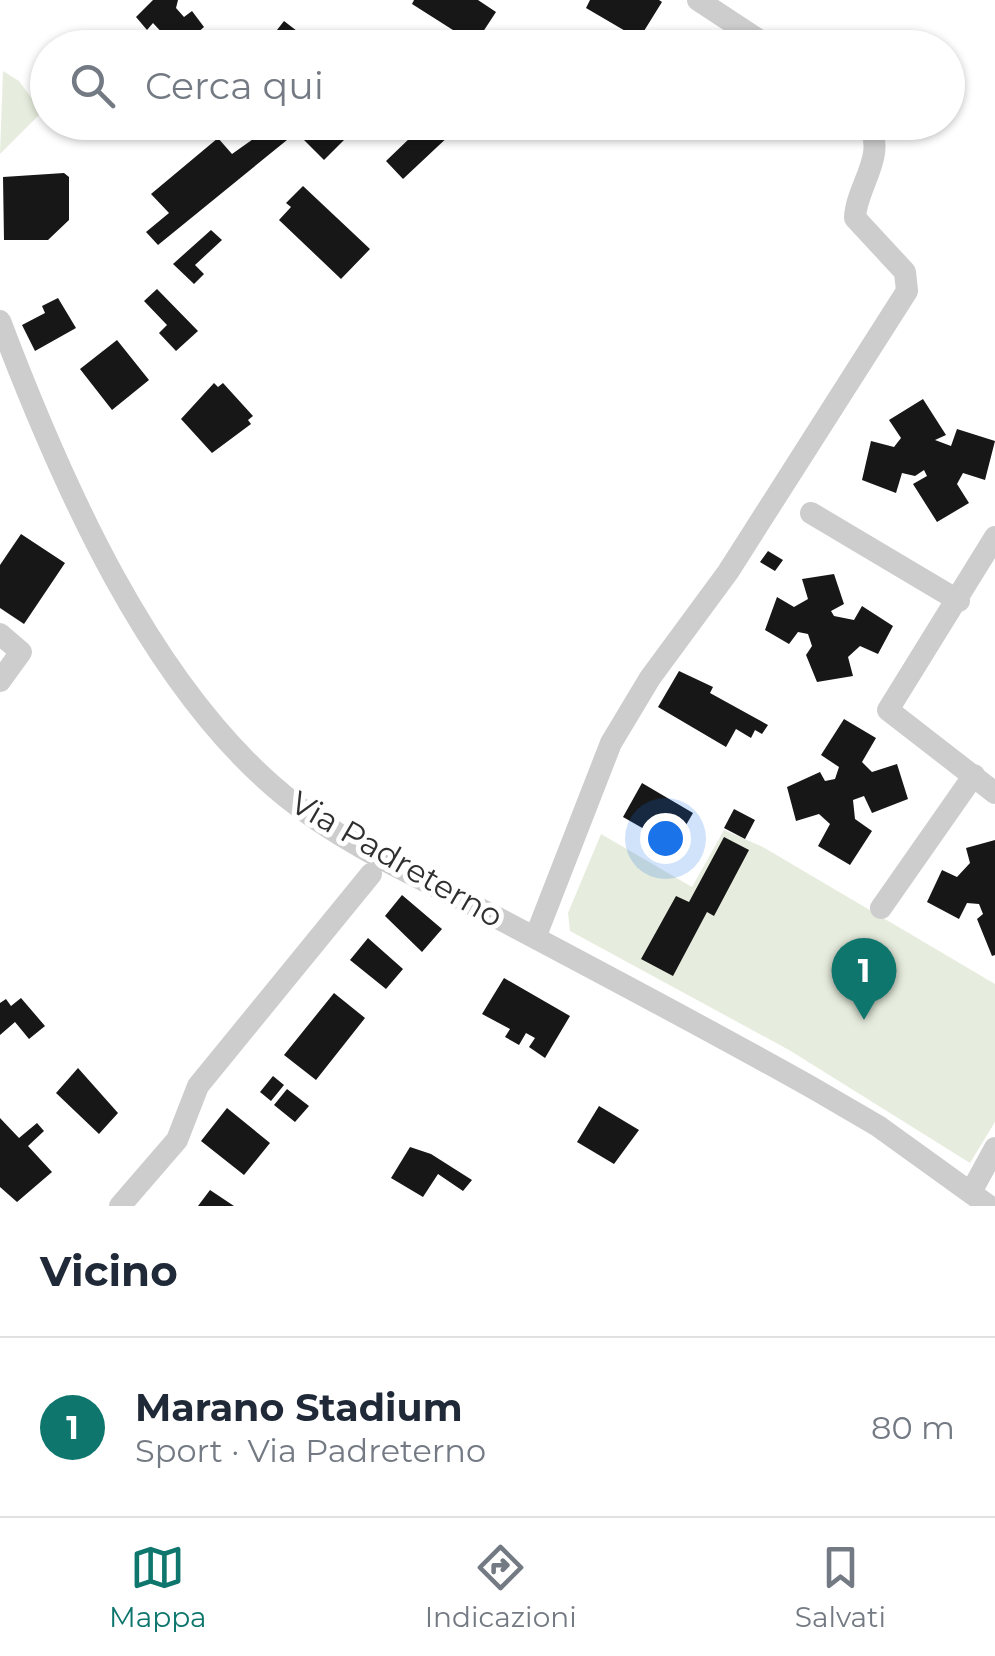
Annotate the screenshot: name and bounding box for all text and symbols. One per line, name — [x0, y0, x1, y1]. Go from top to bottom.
search box — [30, 30, 965, 140]
icon: search — [65, 58, 120, 113]
text: Cerca qui — [145, 62, 324, 109]
street label: Via Padreterno — [284, 782, 510, 936]
your location — [640, 813, 691, 864]
pin: 1 — [832, 938, 896, 1020]
text: Vicino — [40, 1245, 178, 1297]
text: Marano Stadium — [135, 1384, 463, 1431]
text: 1 — [66, 1408, 79, 1447]
text: 80 m — [871, 1408, 955, 1447]
text: Sport · Via Padreterno — [135, 1431, 486, 1470]
tab: Mappa — [109, 1540, 207, 1634]
tab: Indicazioni — [425, 1540, 577, 1634]
tab: Salvati — [795, 1540, 886, 1634]

